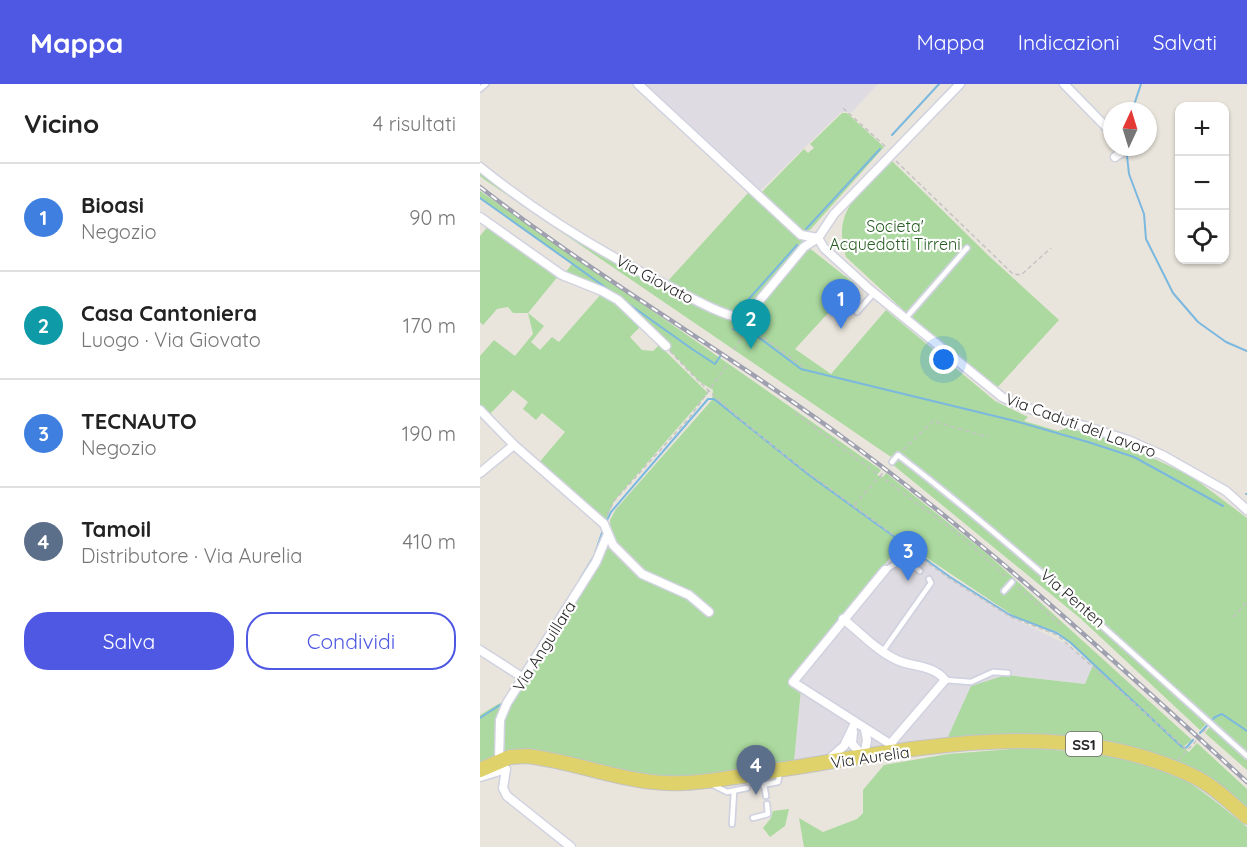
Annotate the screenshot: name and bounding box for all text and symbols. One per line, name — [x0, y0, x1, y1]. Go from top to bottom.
text: Mappa — [30, 25, 123, 60]
text: Mappa — [916, 29, 985, 55]
text: Indicazioni — [1018, 29, 1120, 55]
text: Salvati — [1153, 29, 1217, 55]
north arrow — [1103, 102, 1157, 156]
map controls — [1175, 102, 1229, 264]
button: + — [1175, 102, 1229, 156]
text: Vicino — [24, 107, 99, 140]
text: 4 risultati — [373, 111, 456, 136]
button: − — [1175, 156, 1229, 210]
text: Bioasi — [81, 191, 144, 219]
text: 1 — [40, 205, 47, 230]
text: 90 m — [409, 205, 456, 230]
button: locate — [1175, 210, 1229, 264]
park label: Societa' Acquedotti Tirreni — [829, 216, 961, 254]
text: Negozio — [81, 219, 157, 244]
street label: Via Giovato — [613, 250, 697, 308]
pin: 1 — [822, 280, 860, 329]
text: Casa Cantoniera — [81, 299, 257, 327]
pin: 2 — [732, 300, 770, 349]
text: 2 — [38, 313, 49, 338]
text: 170 m — [403, 313, 456, 338]
text: Luogo · Via Giovato — [81, 327, 261, 352]
your location — [929, 345, 958, 374]
street label: Via Caduti del Lavoro — [1003, 388, 1159, 462]
text: TECNAUTO — [81, 407, 197, 435]
text: 3 — [38, 421, 49, 446]
text: 190 m — [402, 421, 456, 446]
text: Negozio — [81, 435, 157, 460]
text: Tamoil — [81, 515, 152, 543]
text: 4 — [38, 529, 49, 554]
text: 410 m — [403, 529, 456, 554]
pin: 3 — [888, 532, 928, 581]
text: Distributore · Via Aurelia — [81, 543, 302, 568]
street label: Via Penten — [1036, 564, 1110, 632]
street label: Via Anguillara — [508, 597, 580, 695]
button: Salva — [24, 612, 234, 670]
button: Condividi — [246, 612, 456, 670]
road number: SS1 — [1066, 732, 1102, 756]
street label: Via Aurelia — [829, 742, 911, 772]
pin: 4 — [736, 746, 776, 795]

